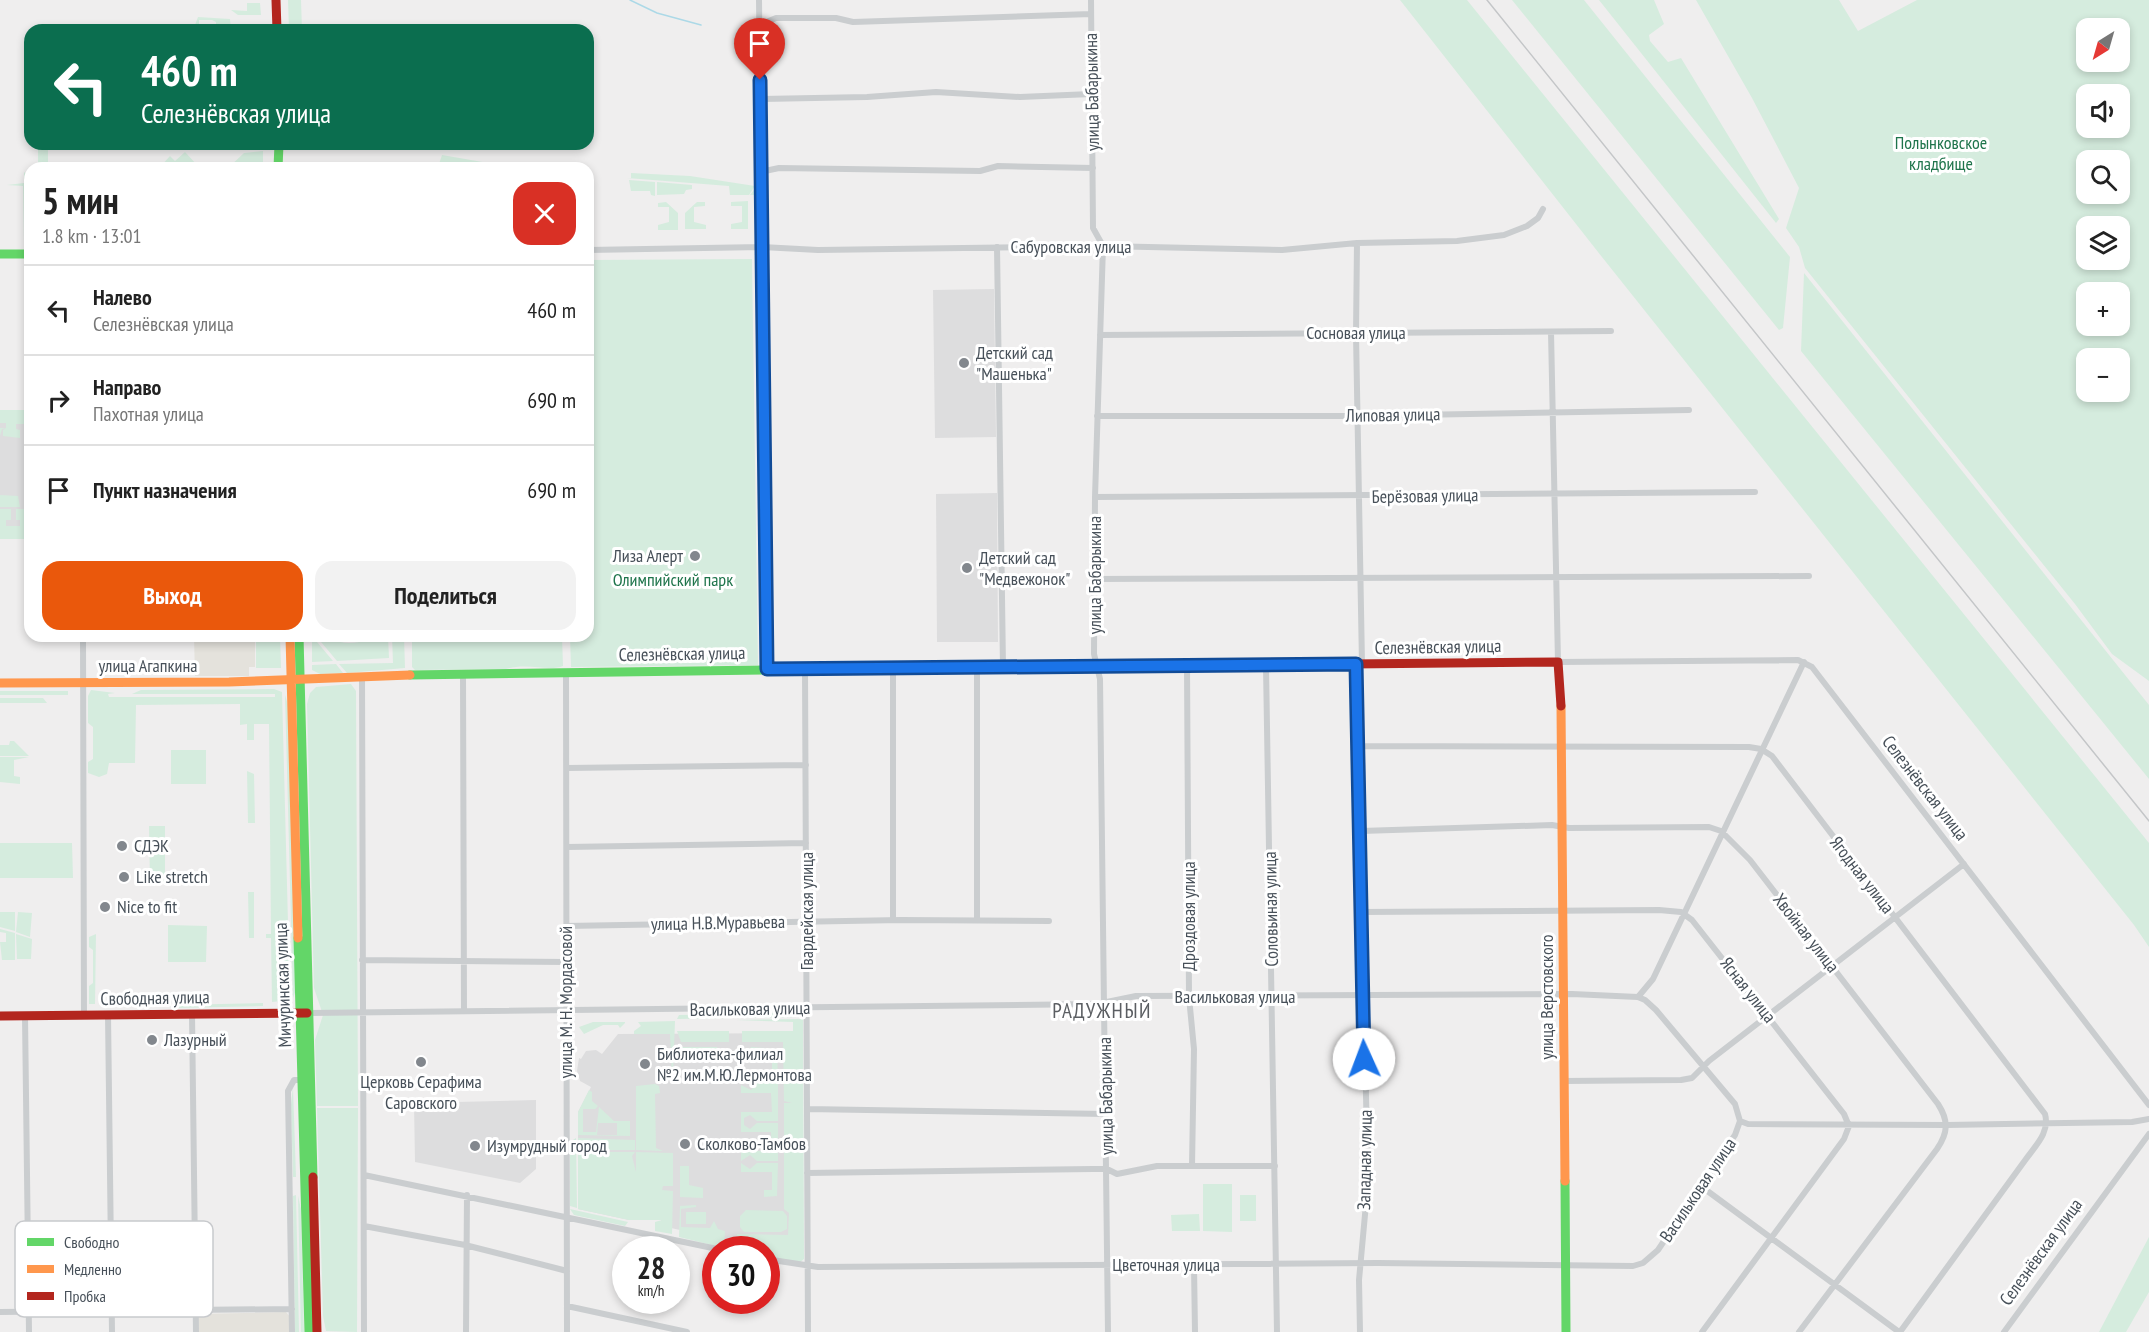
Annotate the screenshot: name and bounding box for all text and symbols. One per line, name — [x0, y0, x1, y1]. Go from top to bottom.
pin — [734, 18, 785, 80]
north arrow — [2076, 18, 2130, 72]
map controls — [2076, 18, 2130, 402]
icon: arrive — [743, 27, 776, 60]
street label: улица Бабарыкина — [1079, 33, 1104, 151]
text: 460 m — [141, 43, 238, 98]
icon: left — [42, 48, 120, 126]
button: sound — [2076, 84, 2130, 138]
text: Селезнёвская улица — [141, 96, 331, 130]
park label: Полынковское кладбище — [1895, 131, 1987, 175]
button: search — [2076, 150, 2130, 204]
text: 5 мин — [42, 177, 119, 224]
button: close — [513, 182, 576, 245]
button: layers — [2076, 216, 2130, 270]
text: 1.8 km · 13:01 — [42, 223, 141, 249]
street label: Сабуровская улица — [1011, 235, 1131, 258]
button: + — [2076, 282, 2130, 336]
text: Налево — [93, 283, 152, 311]
icon: left — [42, 294, 75, 327]
text: 460 m — [527, 296, 576, 324]
text: Селезнёвская улица — [93, 311, 234, 337]
street label: Сосновая улица — [1306, 321, 1406, 344]
place label: Детский сад "Машенька" — [976, 341, 1053, 385]
button: − — [2076, 348, 2130, 402]
marker: Детский сад "Машенька" — [957, 356, 971, 370]
text: Направо — [93, 373, 161, 401]
icon: right — [42, 384, 75, 417]
text: 690 m — [527, 386, 576, 414]
text: Пахотная улица — [93, 401, 204, 427]
street label: Липовая улица — [1345, 402, 1440, 427]
icon: arrive — [42, 474, 75, 507]
text: Пункт назначения — [93, 476, 237, 504]
text: 690 m — [527, 476, 576, 504]
street label: Берёзовая улица — [1371, 483, 1479, 508]
street label: улица Бабарыкина — [1083, 516, 1106, 634]
place label: Лиза Алерт — [612, 544, 683, 567]
place label: Детский сад "Медвежонок" — [979, 546, 1070, 590]
marker: Лиза Алерт — [688, 549, 702, 563]
button: Выход — [42, 561, 303, 630]
button: Поделиться — [315, 561, 576, 630]
marker: Детский сад "Медвежонок" — [960, 561, 974, 575]
park label: Олимпийский парк — [613, 568, 733, 591]
street label: Селезнёвская улица — [1374, 634, 1502, 659]
street label: Селезнёвская улица — [618, 641, 746, 666]
street label: улица Агапкина — [99, 654, 197, 677]
street label: Селезнёвская улица — [1877, 731, 1973, 845]
street label: Ягодная улица — [1825, 831, 1900, 918]
place label: СДЭК — [134, 834, 169, 857]
marker: СДЭК — [115, 839, 129, 853]
street label: Соловьиная улица — [1258, 851, 1283, 967]
street label: Гвардейская улица — [795, 852, 818, 970]
street label: Дроздовая улица — [1177, 861, 1200, 971]
place label: Like stretch — [136, 865, 208, 888]
marker: Like stretch — [117, 870, 131, 884]
street label: Хвойная улица — [1768, 888, 1845, 977]
place label: Nice to fit — [117, 895, 177, 918]
marker: Nice to fit — [98, 900, 112, 914]
street label: улица Н.В.Муравьева — [651, 910, 785, 935]
street label: Мичуринская улица — [269, 922, 296, 1048]
street label: улица М. Н. Мордасовой — [554, 926, 577, 1078]
street label: улица Верстовского — [1535, 934, 1558, 1060]
street label: Ясная улица — [1716, 952, 1781, 1027]
street label: Свободная улица — [100, 985, 210, 1010]
street label: Васильковая улица — [1175, 985, 1295, 1008]
street label: Васильковая улица — [689, 996, 811, 1021]
district label: РАДУЖНЫЙ — [1052, 997, 1152, 1024]
position arrow — [1332, 1027, 1396, 1091]
place label: Лазурный — [163, 1028, 227, 1051]
marker: Лазурный — [145, 1033, 159, 1047]
street label: улица Бабарыкина — [1093, 1037, 1118, 1155]
place label: Библиотека-филиал №2 им.М.Ю.Лермонтова — [657, 1042, 812, 1086]
marker: Церковь Серафима Саровского — [414, 1055, 428, 1069]
marker: Библиотека-филиал №2 им.М.Ю.Лермонтова — [638, 1057, 652, 1071]
place label: Церковь Серафима Саровского — [360, 1070, 482, 1114]
street label: Западная улица — [1352, 1110, 1377, 1210]
place label: Сколково-Тамбов — [697, 1132, 806, 1155]
street label: Васильковая улица — [1654, 1133, 1741, 1246]
place label: Изумрудный город — [487, 1134, 607, 1157]
marker: Сколково-Тамбов — [678, 1137, 692, 1151]
marker: Изумрудный город — [468, 1139, 482, 1153]
street label: Селезнёвская улица — [1994, 1194, 2087, 1310]
legend — [15, 1221, 213, 1317]
text: Свободно — [64, 1232, 119, 1252]
speed limit sign: 30 — [702, 1236, 780, 1314]
text: 28 — [637, 1248, 665, 1287]
street label: Цветочная улица — [1112, 1253, 1220, 1276]
text: Медленно — [64, 1259, 122, 1279]
text: km/h — [638, 1281, 664, 1300]
text: Пробка — [64, 1286, 106, 1306]

